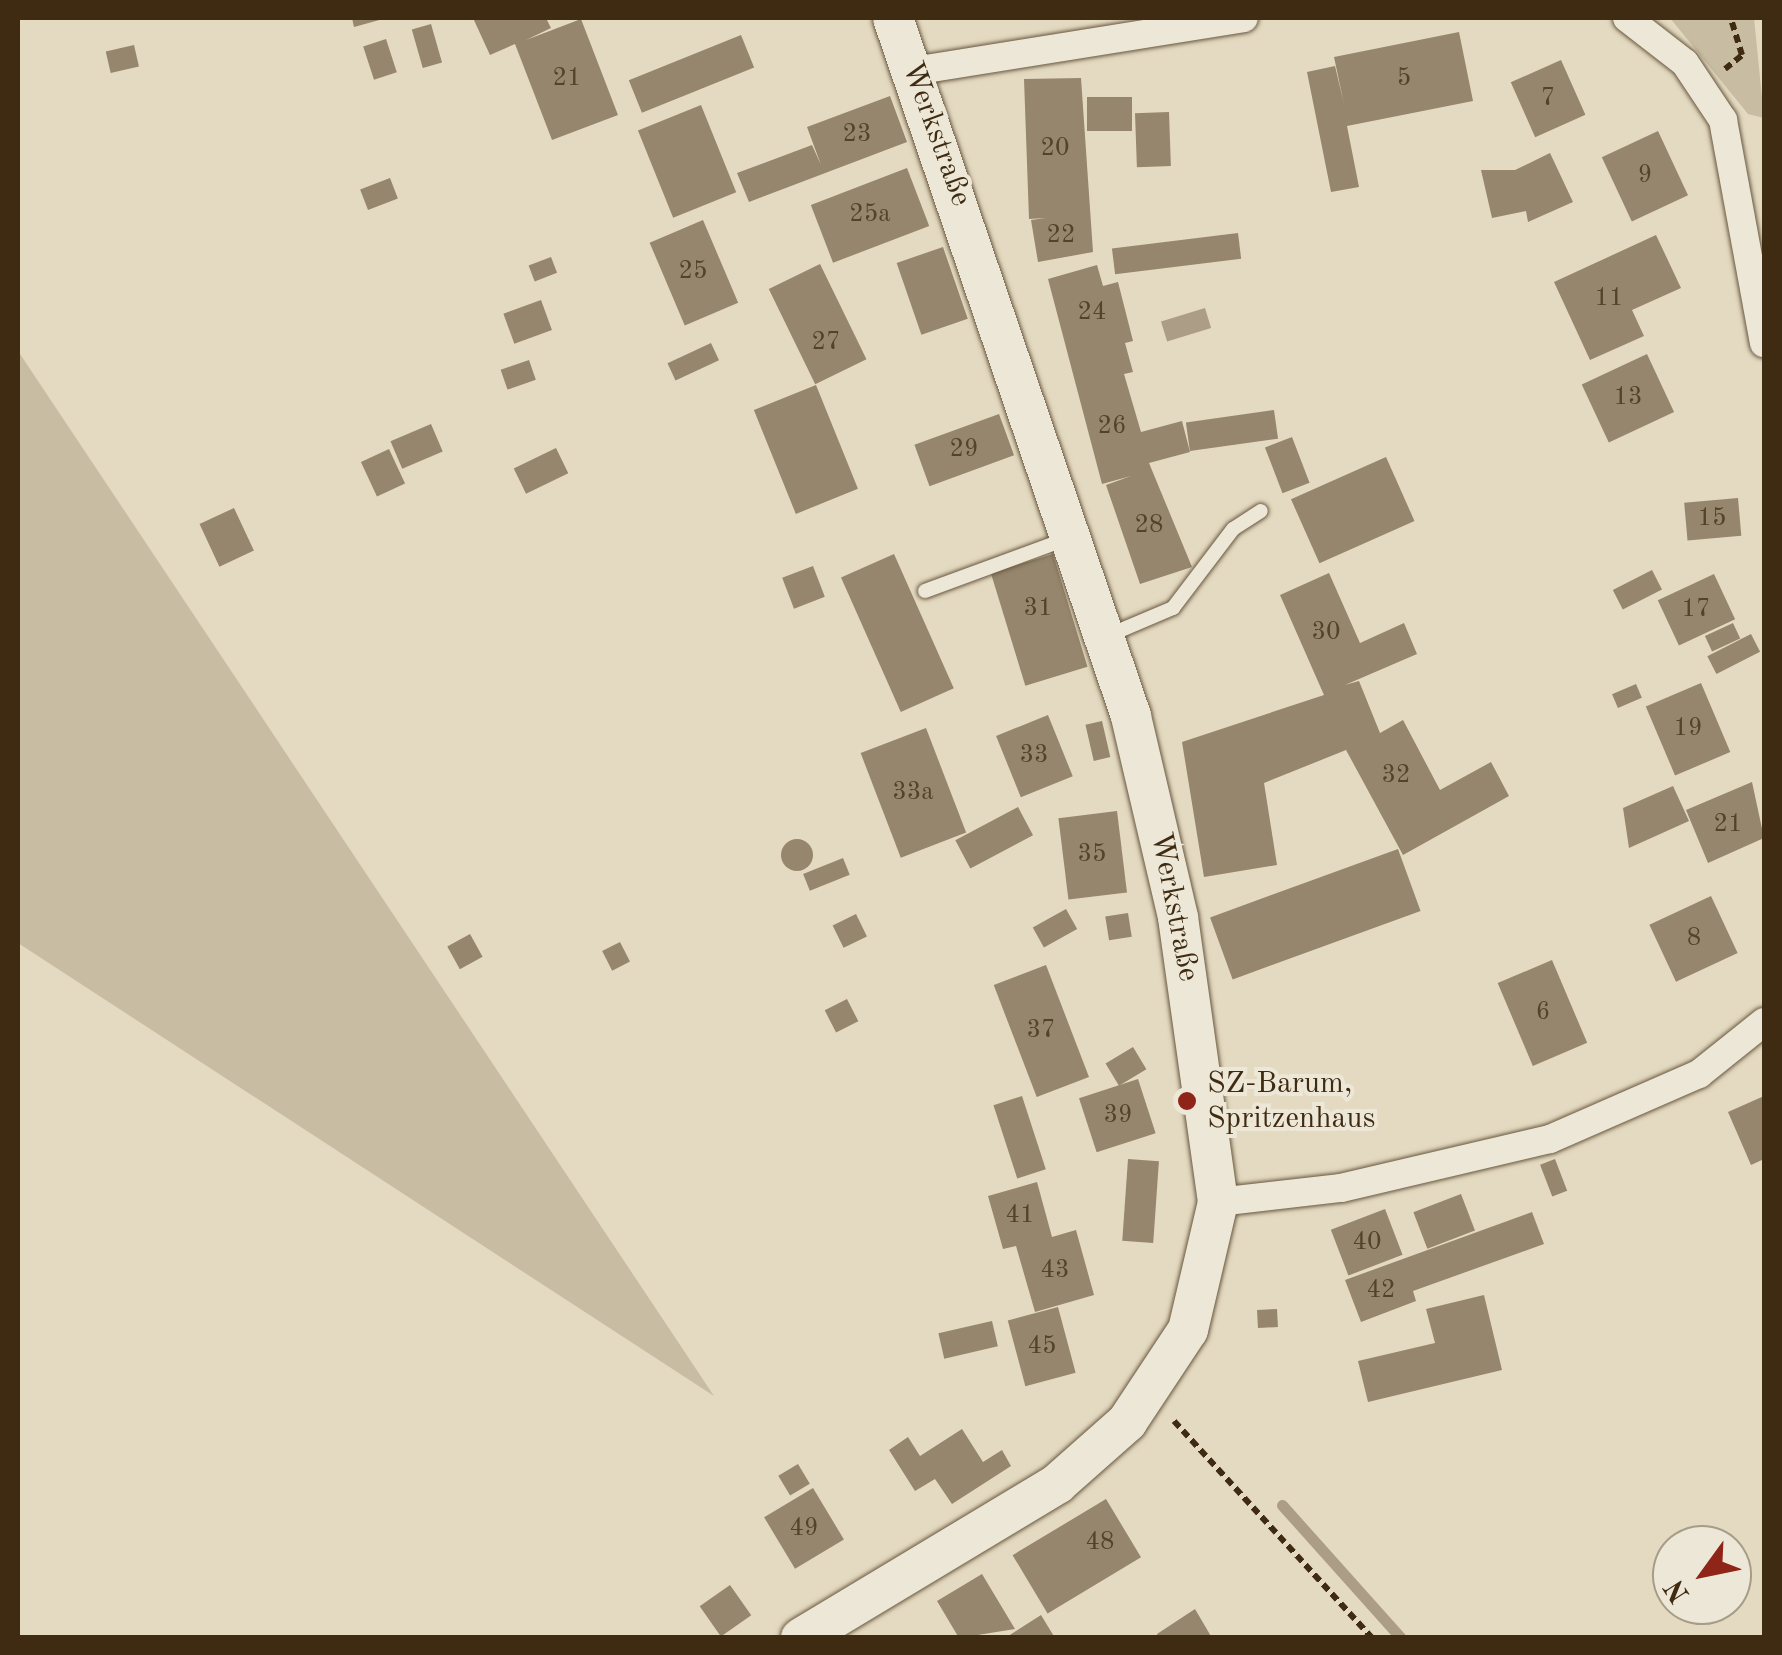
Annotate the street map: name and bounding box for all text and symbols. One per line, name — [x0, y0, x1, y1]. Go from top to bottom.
street label: Werkstraße — [893, 57, 979, 211]
house number: 21 — [553, 64, 581, 94]
house number: 5 — [1397, 64, 1411, 94]
house number: 7 — [1541, 84, 1555, 114]
house number: 23 — [843, 120, 871, 150]
house number: 20 — [1041, 134, 1069, 164]
house number: 9 — [1638, 161, 1652, 191]
house number: 25a — [849, 200, 891, 230]
house number: 22 — [1047, 221, 1075, 251]
house number: 25 — [679, 257, 707, 287]
house number: 11 — [1595, 284, 1623, 314]
house number: 24 — [1078, 298, 1106, 328]
house number: 27 — [812, 328, 840, 358]
house number: 13 — [1614, 383, 1642, 413]
house number: 26 — [1098, 412, 1126, 442]
house number: 29 — [950, 435, 978, 465]
house number: 15 — [1698, 504, 1726, 534]
house number: 28 — [1135, 511, 1163, 541]
house number: 31 — [1024, 594, 1052, 624]
house number: 17 — [1682, 595, 1710, 625]
house number: 30 — [1312, 618, 1340, 648]
house number: 19 — [1674, 714, 1702, 744]
house number: 33 — [1020, 741, 1048, 771]
house number: 32 — [1382, 761, 1410, 791]
house number: 33a — [892, 778, 934, 808]
house number: 21 — [1714, 810, 1742, 840]
street label: Werkstraße — [1142, 829, 1206, 985]
house number: 35 — [1078, 840, 1106, 870]
house number: 8 — [1687, 924, 1701, 954]
house number: 6 — [1536, 998, 1550, 1028]
house number: 37 — [1027, 1016, 1055, 1046]
place label: SZ-Barum, Spritzenhaus — [1207, 1066, 1375, 1136]
marker: SZ-Barum, Spritzenhaus — [1176, 1090, 1198, 1112]
house number: 39 — [1104, 1101, 1132, 1131]
house number: 41 — [1006, 1201, 1034, 1231]
house number: 40 — [1353, 1228, 1381, 1258]
house number: 43 — [1041, 1256, 1069, 1286]
house number: 42 — [1367, 1276, 1395, 1306]
house number: 45 — [1028, 1332, 1056, 1362]
house number: 49 — [790, 1514, 818, 1544]
north arrow — [1652, 1525, 1752, 1625]
house number: 48 — [1086, 1528, 1114, 1558]
text: N — [1661, 1574, 1696, 1607]

